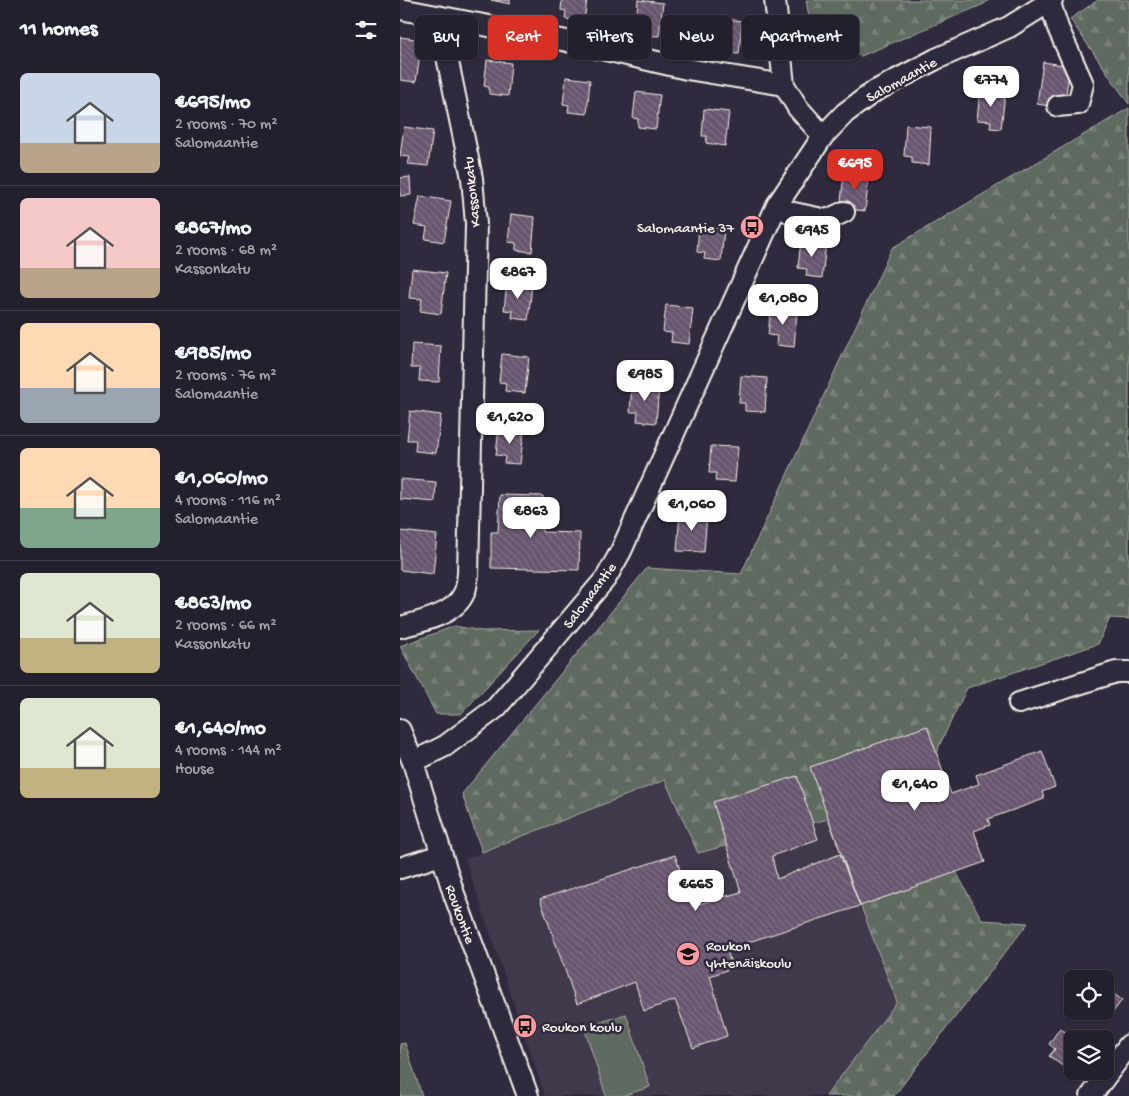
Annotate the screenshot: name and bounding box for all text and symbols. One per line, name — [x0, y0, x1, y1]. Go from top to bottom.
chip: Buy — [415, 15, 478, 60]
chip: Rent — [488, 15, 558, 60]
chip: Filters — [568, 15, 651, 60]
chip: New — [661, 15, 732, 60]
chip: Apartment — [742, 15, 859, 60]
icon: filters — [352, 16, 380, 44]
text: 11 homes — [20, 18, 98, 43]
street label: Salomaantie — [864, 54, 941, 108]
pin: €774 — [961, 66, 1021, 108]
text: €774 — [974, 72, 1008, 91]
text: €695/mo — [175, 91, 251, 116]
icon: home — [60, 93, 120, 153]
text: 2 rooms · 70 m² — [175, 116, 278, 135]
text: Salomaantie — [175, 135, 258, 154]
pin: €695 — [825, 148, 885, 191]
text: €695 — [838, 155, 872, 174]
street label: Kassonkatu — [460, 156, 486, 228]
bus stop icon: Salomaantie 37 — [739, 214, 765, 240]
pin: €945 — [782, 216, 842, 258]
text: €867/mo — [175, 217, 251, 242]
icon: home — [60, 218, 120, 278]
place label: Salomaantie 37 — [637, 220, 735, 238]
text: €945 — [795, 222, 829, 241]
text: 2 rooms · 68 m² — [175, 242, 277, 261]
pin: €867 — [488, 258, 548, 300]
text: Kassonkatu — [175, 261, 250, 280]
text: €867 — [501, 264, 535, 283]
pin: €1,080 — [742, 284, 824, 326]
text: €1,080 — [759, 290, 807, 309]
text: €985/mo — [175, 342, 251, 367]
icon: home — [60, 343, 120, 403]
pin: €985 — [615, 360, 675, 402]
text: €985 — [628, 366, 662, 385]
text: 2 rooms · 76 m² — [175, 367, 277, 386]
text: Salomaantie — [175, 386, 258, 405]
pin: €1,620 — [469, 402, 551, 445]
text: €1,620 — [487, 409, 533, 428]
text: €1,060/mo — [175, 467, 268, 492]
icon: home — [60, 468, 120, 528]
pin: €1,060 — [651, 490, 733, 532]
text: 4 rooms · 116 m² — [175, 492, 281, 511]
pin: €863 — [501, 496, 561, 539]
text: €1,060 — [668, 496, 716, 515]
text: €863 — [514, 503, 548, 522]
text: Salomaantie — [175, 511, 258, 530]
street label: Salomaantie — [560, 559, 621, 633]
text: €863/mo — [175, 592, 251, 617]
icon: home — [60, 593, 120, 653]
text: 2 rooms · 66 m² — [175, 617, 276, 636]
text: Kassonkatu — [175, 636, 250, 655]
text: €1,640/mo — [175, 717, 266, 742]
icon: home — [60, 718, 120, 778]
text: 4 rooms · 144 m² — [175, 742, 282, 761]
text: House — [175, 761, 214, 780]
pin: €1,640 — [874, 770, 956, 812]
text: €1,640 — [892, 776, 938, 795]
pin: €665 — [666, 870, 726, 912]
text: €665 — [679, 876, 713, 895]
street label: Roukontie — [440, 883, 478, 947]
place label: Roukon yhtenäiskoulu — [706, 938, 791, 973]
school or university icon: Roukon yhtenäiskoulu — [675, 941, 701, 967]
map controls — [1064, 970, 1114, 1080]
button: locate — [1064, 970, 1114, 1020]
bus stop icon: Roukon koulu — [512, 1013, 538, 1039]
place label: Roukon koulu — [542, 1019, 622, 1037]
button: layers — [1064, 1030, 1114, 1080]

